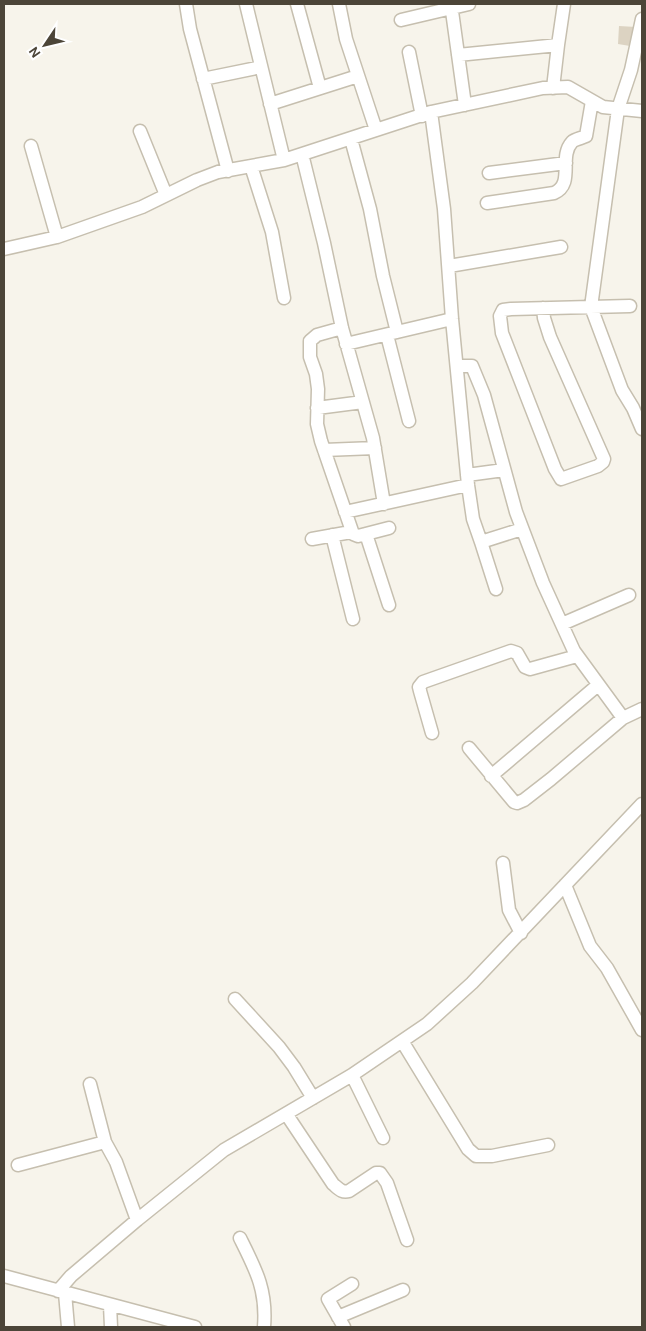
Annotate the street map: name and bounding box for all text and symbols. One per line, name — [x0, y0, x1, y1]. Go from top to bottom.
north arrow — [20, 20, 70, 70]
text: N — [25, 43, 45, 61]

